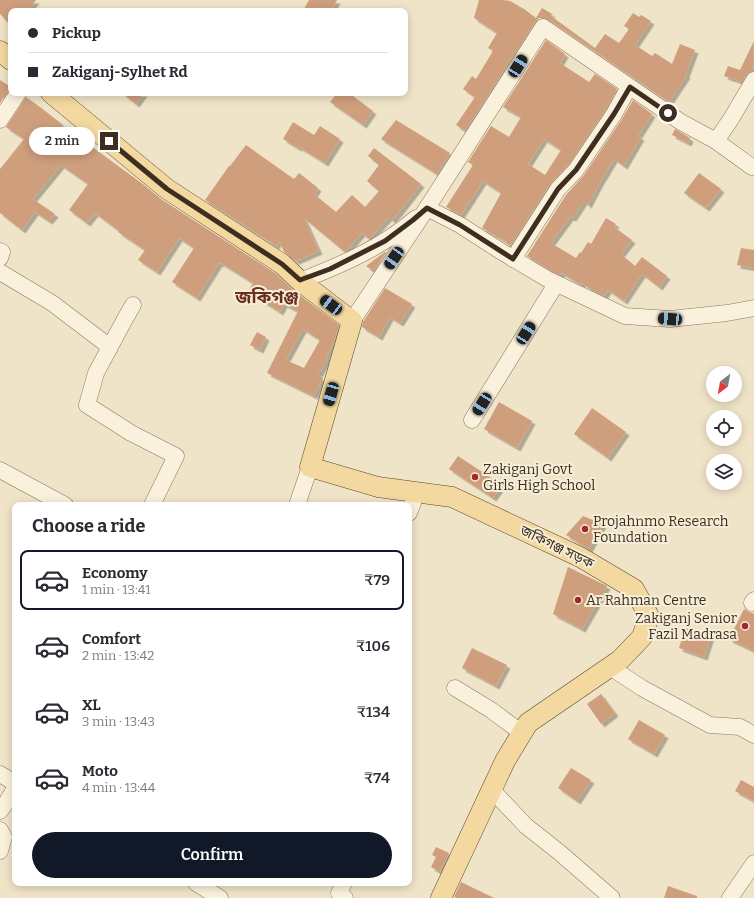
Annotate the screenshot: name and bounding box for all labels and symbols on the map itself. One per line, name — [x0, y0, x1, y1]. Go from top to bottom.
car — [507, 53, 529, 79]
route start — [659, 104, 677, 122]
callout: 2 min — [29, 127, 95, 155]
route end — [100, 132, 118, 150]
car — [382, 245, 406, 271]
district label: জকিগঞ্জ — [234, 286, 299, 308]
car — [318, 293, 344, 317]
car — [658, 312, 682, 326]
car — [515, 320, 537, 346]
north arrow — [706, 366, 742, 402]
car — [322, 381, 340, 407]
car — [471, 391, 493, 417]
place label: Zakiganj Govt Girls High School — [483, 461, 595, 494]
marker: Zakiganj Govt Girls High School — [470, 472, 480, 482]
place label: Projahnmo Research Foundation — [593, 513, 729, 546]
street label: জকিগঞ্জ সড়ক — [517, 521, 597, 572]
marker: Projahnmo Research Foundation — [580, 524, 590, 534]
place label: Ar Rahman Centre — [586, 592, 706, 609]
marker: Ar Rahman Centre — [573, 595, 583, 605]
place label: Zakiganj Senior Fazil Madrasa — [635, 610, 737, 643]
marker: Zakiganj Senior Fazil Madrasa — [740, 621, 750, 631]

